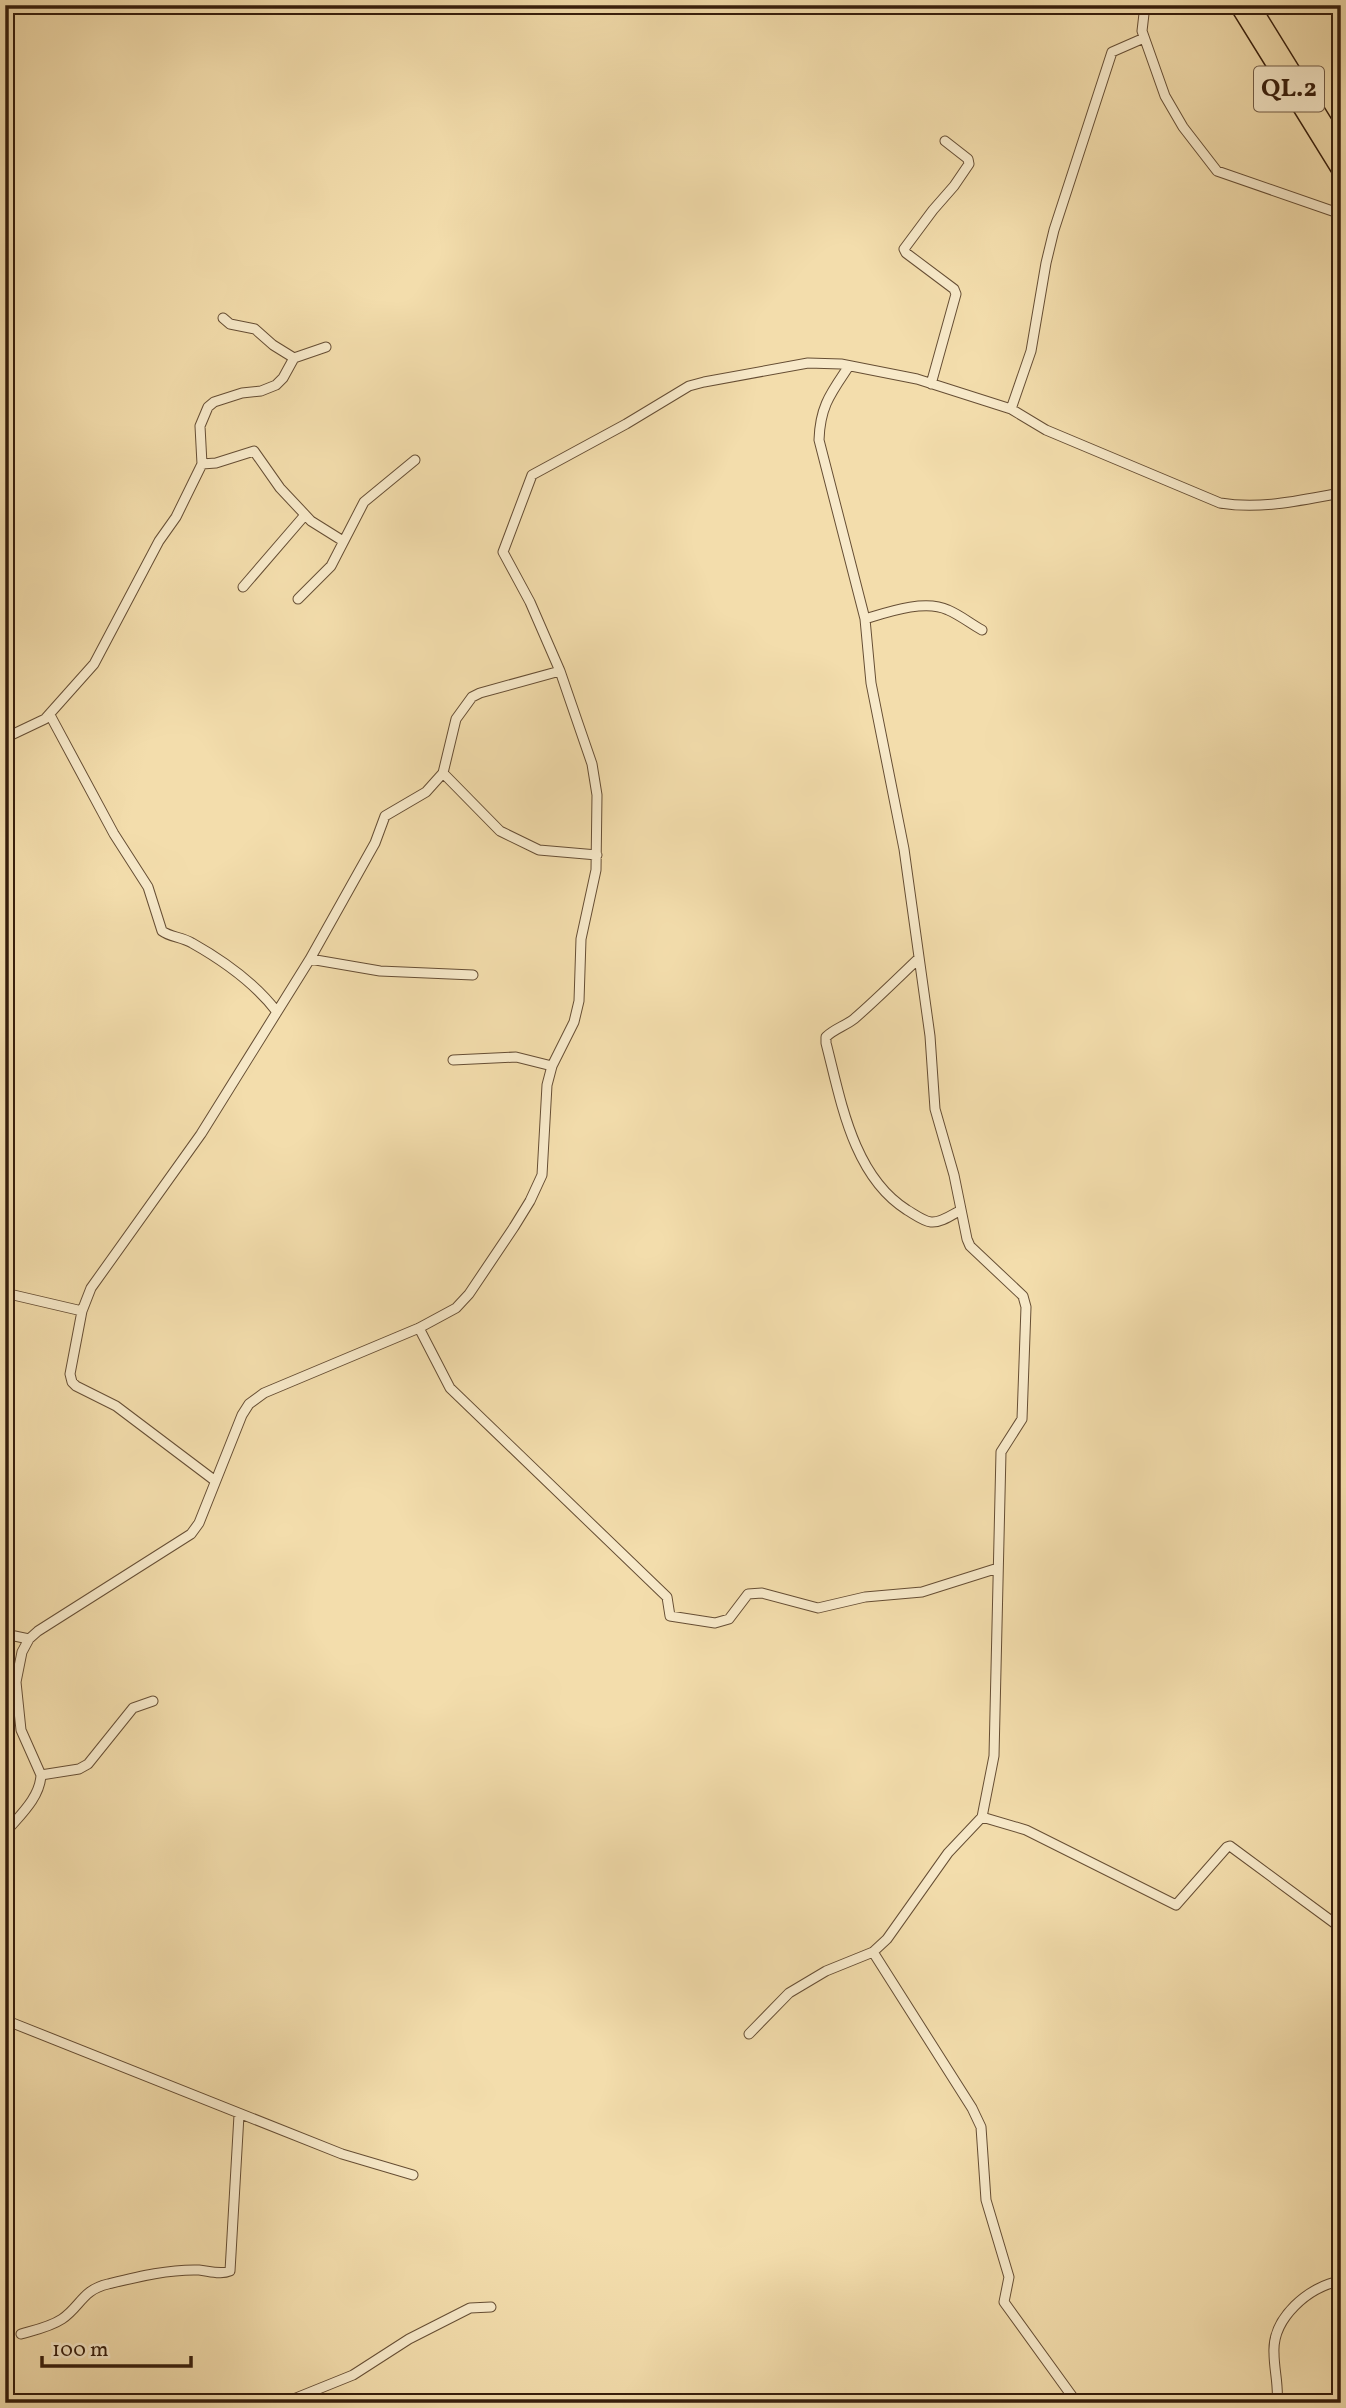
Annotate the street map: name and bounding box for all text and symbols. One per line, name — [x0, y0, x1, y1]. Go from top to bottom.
road number: QL.2 — [1254, 66, 1324, 111]
scale bar — [42, 2324, 191, 2368]
text: 100 m — [52, 2336, 109, 2365]

